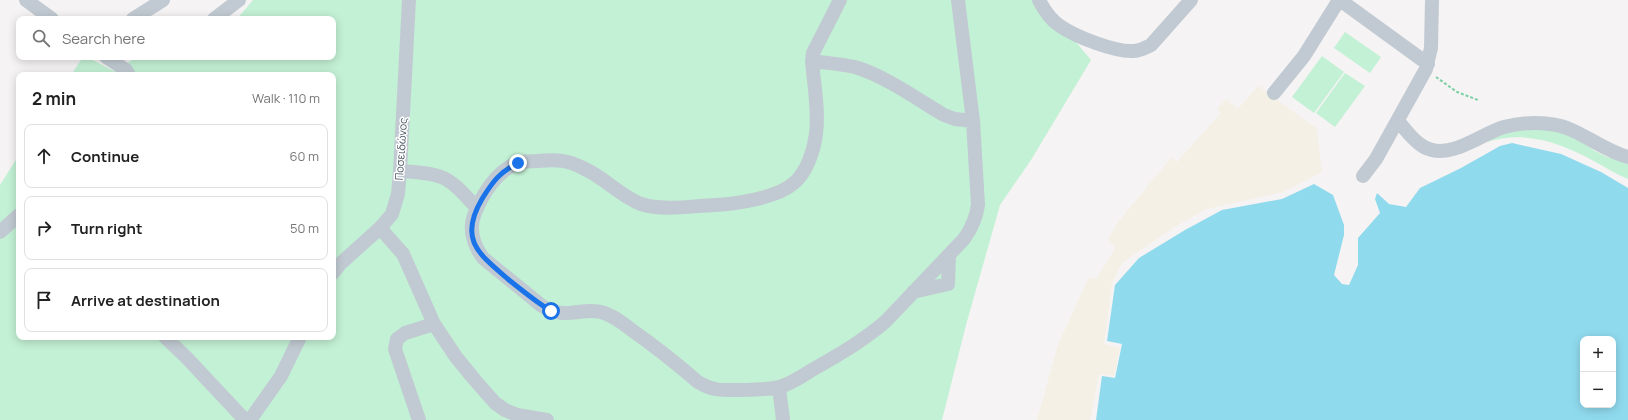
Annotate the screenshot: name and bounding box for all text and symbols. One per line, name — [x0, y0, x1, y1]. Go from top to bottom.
search box — [16, 16, 336, 60]
icon: search — [30, 27, 52, 49]
text: Search here — [62, 28, 145, 49]
text: 2 min — [32, 87, 76, 110]
text: Walk · 110 m — [252, 89, 320, 107]
street label: Ποσειδώνος — [391, 117, 410, 181]
icon: ahead — [33, 145, 55, 167]
text: Continue — [71, 146, 139, 167]
text: 60 m — [289, 147, 319, 165]
route end — [509, 154, 527, 172]
icon: right — [33, 217, 55, 239]
text: Turn right — [71, 218, 142, 239]
text: 50 m — [290, 219, 319, 237]
icon: arrive — [33, 289, 55, 311]
text: Arrive at destination — [71, 290, 220, 311]
route start — [542, 302, 560, 320]
map controls — [1580, 336, 1616, 408]
button: + — [1580, 336, 1616, 372]
button: − — [1580, 372, 1616, 408]

